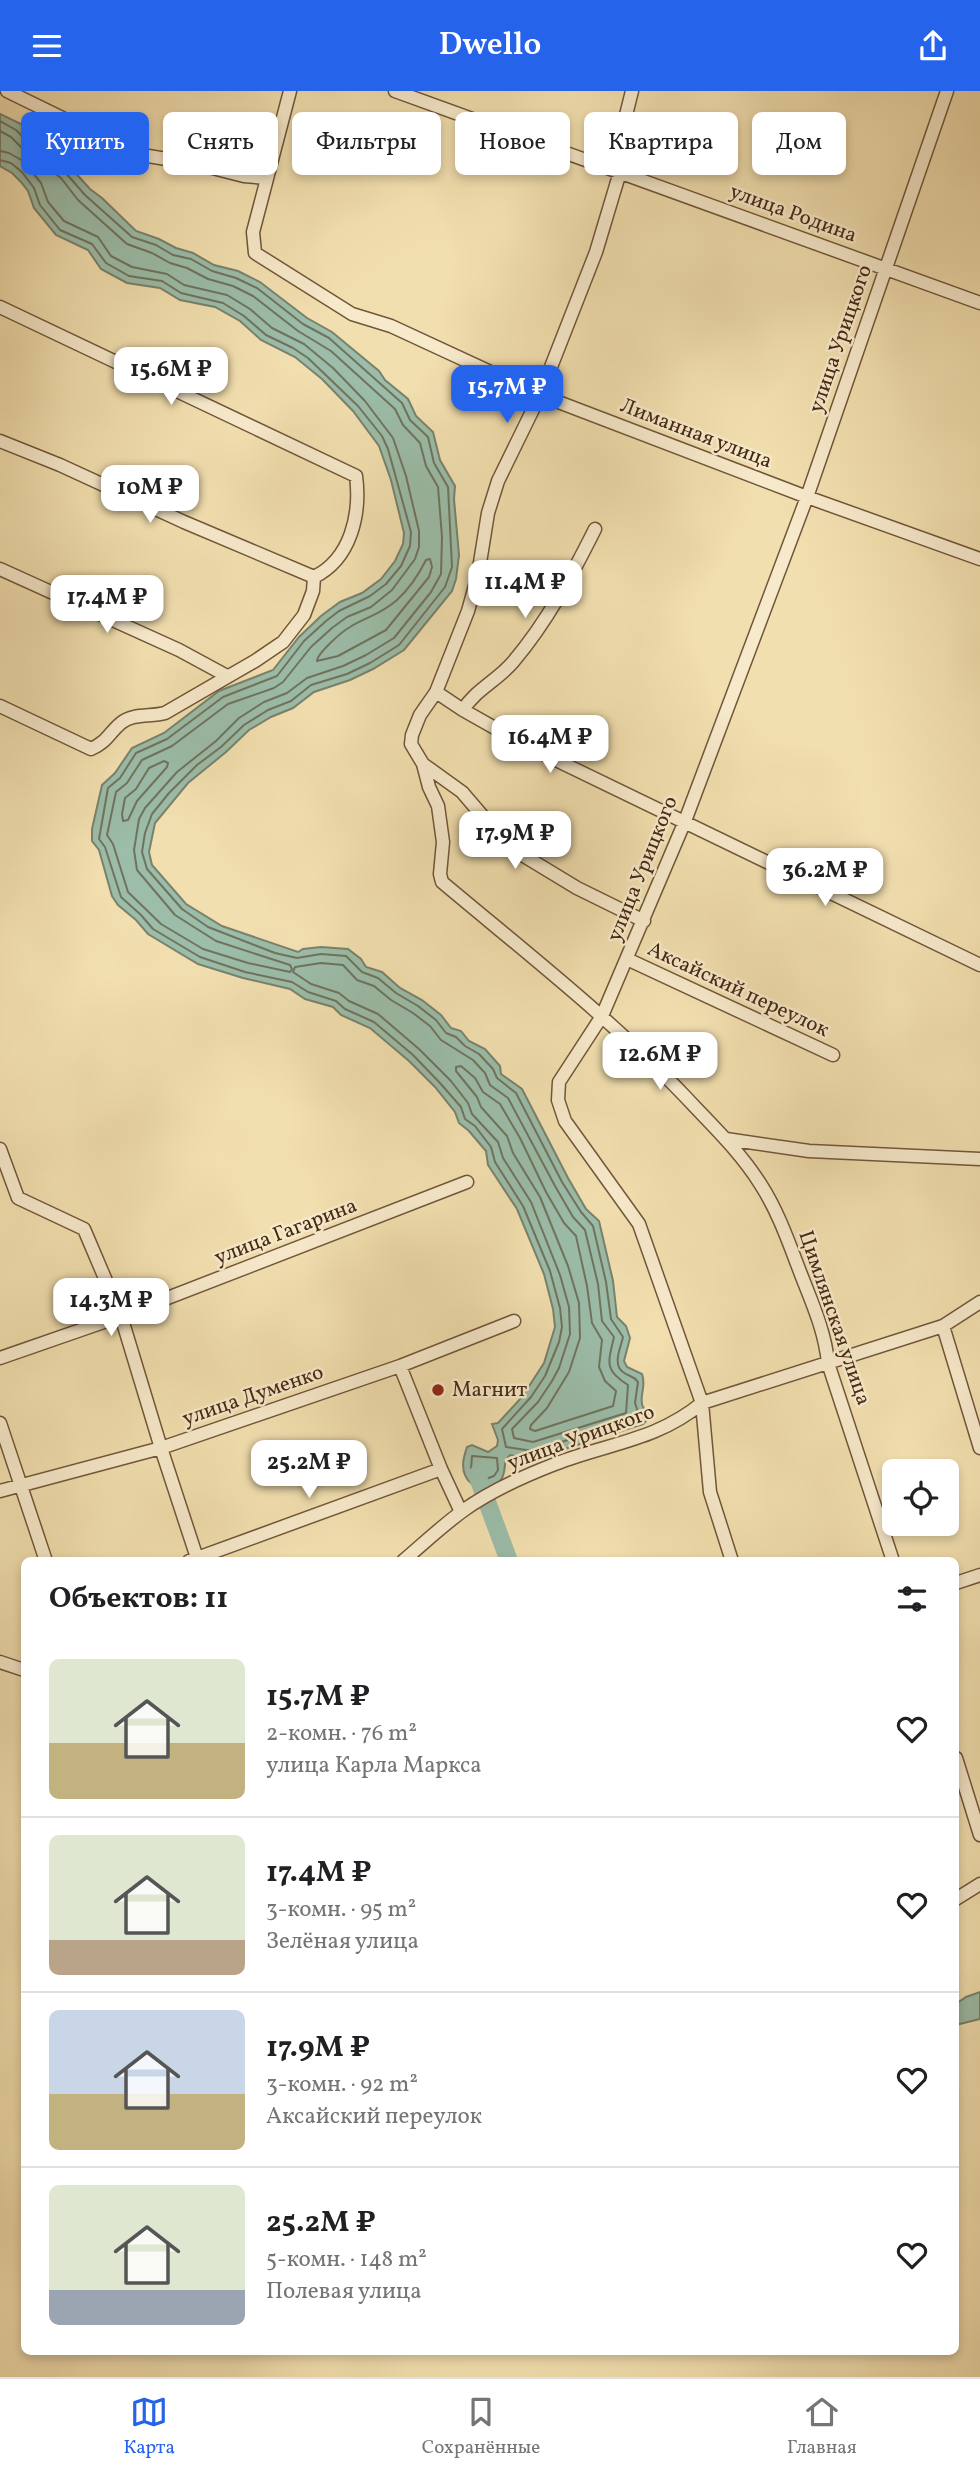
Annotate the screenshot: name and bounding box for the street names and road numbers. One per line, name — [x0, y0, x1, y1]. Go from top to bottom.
street label: улица Родина — [725, 178, 861, 250]
street label: улица Урицкого — [802, 261, 880, 417]
street label: Лиманная улица — [616, 392, 776, 476]
street label: улица Урицкого — [601, 792, 685, 946]
street label: Аксайский переулок — [643, 935, 833, 1045]
street label: улица Гагарина — [210, 1191, 362, 1273]
street label: Цимлянская улица — [791, 1227, 877, 1409]
street label: улица Думенко — [179, 1358, 327, 1434]
street label: улица Урицкого — [503, 1398, 659, 1478]

